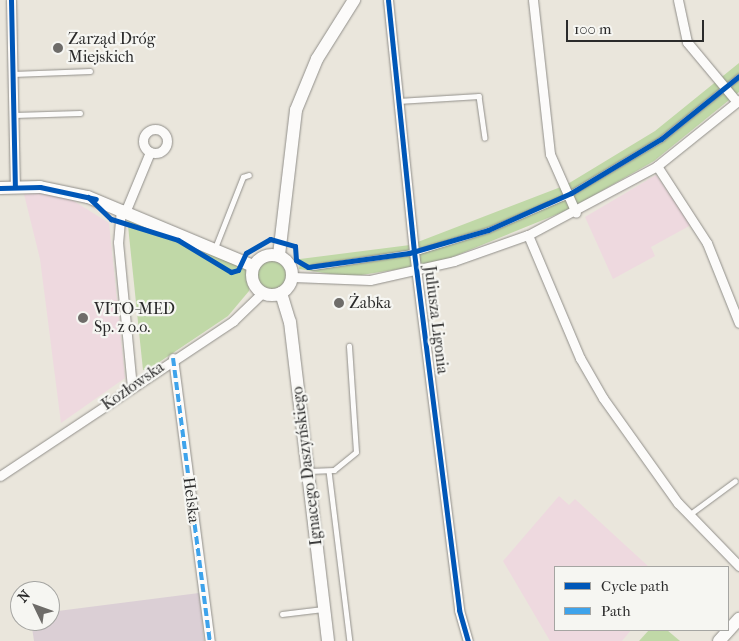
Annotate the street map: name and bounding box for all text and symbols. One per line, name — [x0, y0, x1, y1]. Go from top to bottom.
scale bar — [569, 10, 706, 42]
text: 100 m — [574, 20, 612, 38]
place label: Zarząd Dróg Miejskich — [68, 29, 155, 67]
marker: Zarząd Dróg Miejskich — [52, 42, 64, 54]
street label: Juliusza Ligonia — [420, 265, 452, 375]
place label: Żabka — [349, 293, 391, 313]
marker: Żabka — [333, 297, 345, 309]
place label: VITO-MED Sp. z o.o. — [94, 299, 175, 337]
marker: VITO-MED Sp. z o.o. — [76, 311, 90, 325]
street label: Kozłowska — [98, 357, 168, 415]
street label: Ignacego Daszyńskiego — [288, 385, 326, 547]
street label: Helska — [179, 476, 203, 524]
legend — [554, 566, 729, 631]
text: Cycle path — [601, 577, 669, 595]
north arrow — [10, 581, 60, 631]
text: N — [14, 587, 34, 606]
text: Path — [601, 602, 631, 620]

